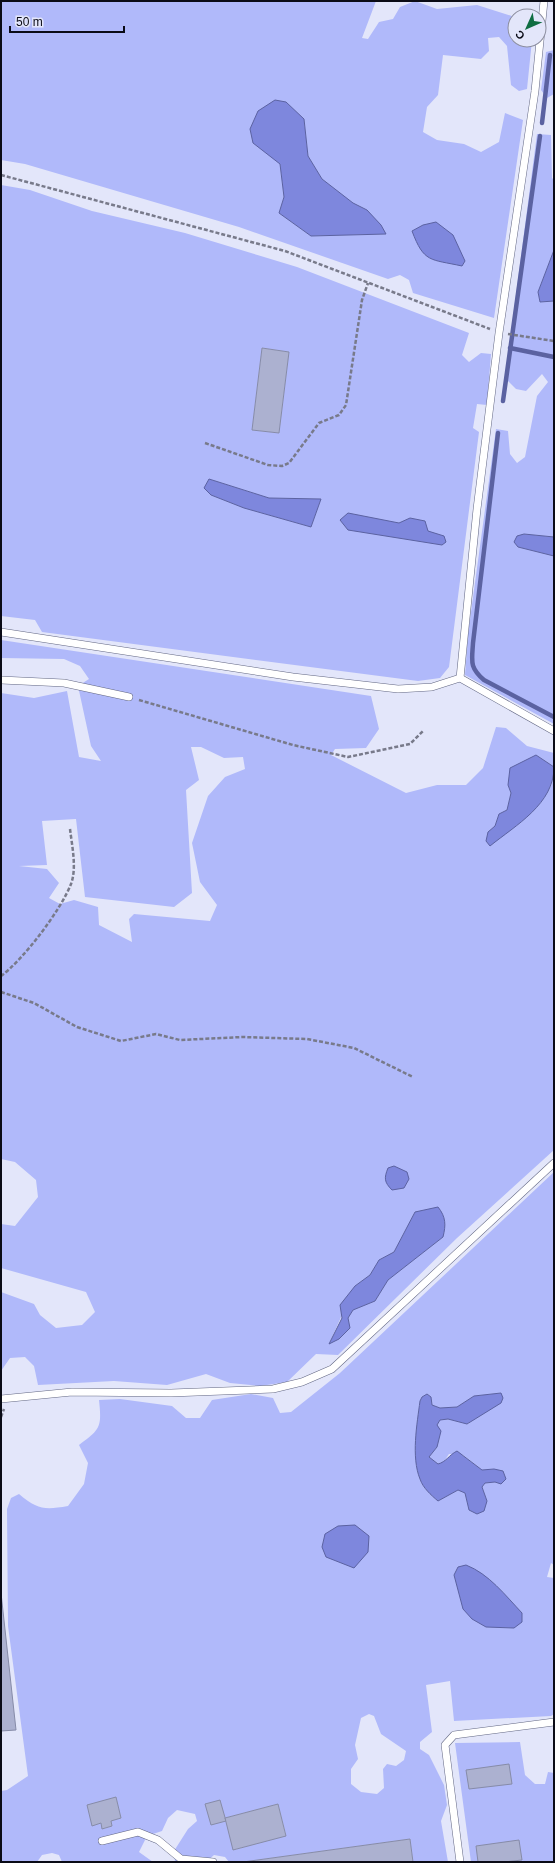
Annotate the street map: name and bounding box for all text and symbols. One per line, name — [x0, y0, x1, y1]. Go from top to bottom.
scale bar — [10, 8, 124, 34]
north arrow — [507, 8, 547, 48]
text: 50 m — [16, 15, 43, 29]
text: С — [513, 28, 527, 42]

